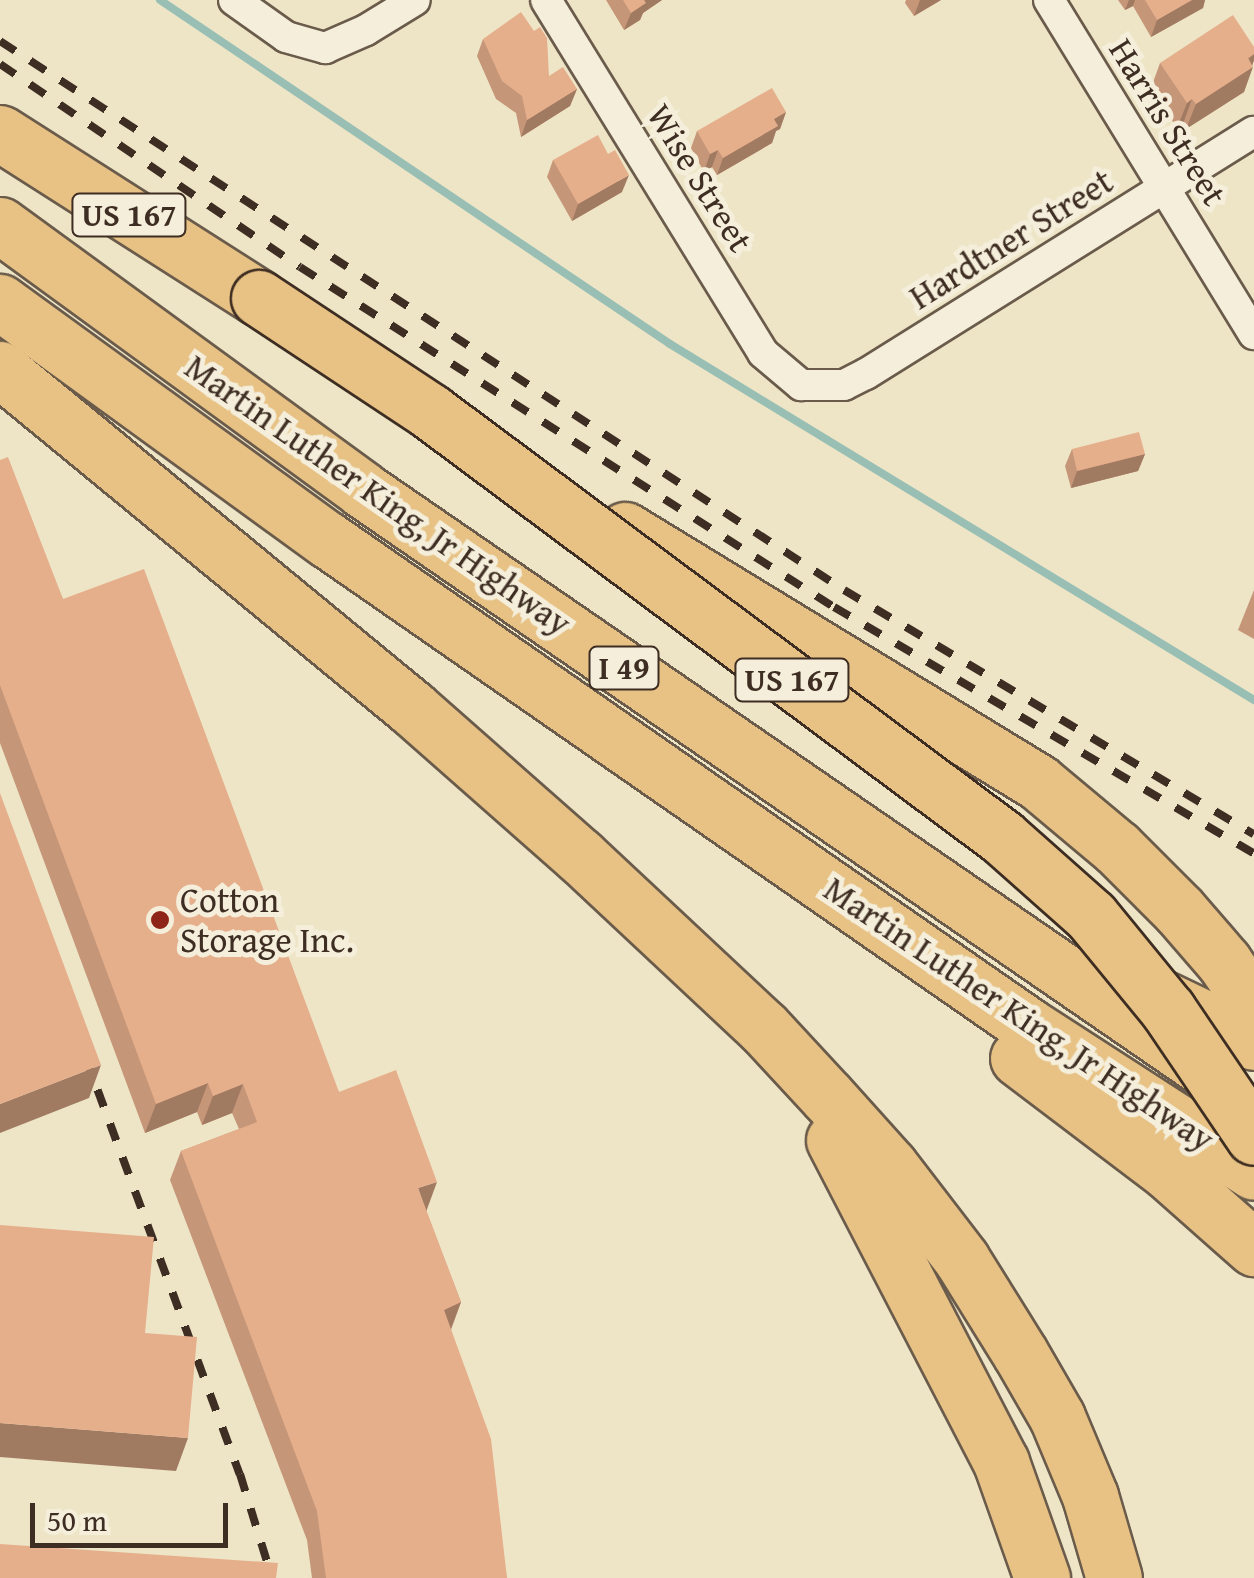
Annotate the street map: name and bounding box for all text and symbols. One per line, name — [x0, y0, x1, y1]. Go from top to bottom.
street label: Harris Street — [1100, 31, 1236, 213]
street label: Wise Street — [638, 96, 762, 260]
street label: Hardtner Street — [902, 160, 1120, 318]
road number: US 167 — [69, 188, 189, 242]
street label: Martin Luther King, Jr Highway — [177, 346, 579, 644]
road number: I 49 — [586, 641, 662, 695]
road number: US 167 — [732, 653, 852, 707]
street label: Martin Luther King, Jr Highway — [816, 868, 1222, 1160]
place label: Cotton Storage Inc. — [180, 879, 354, 961]
marker: Cotton Storage Inc. — [149, 909, 171, 931]
scale bar — [35, 1483, 232, 1545]
text: 50 m — [47, 1498, 107, 1542]

